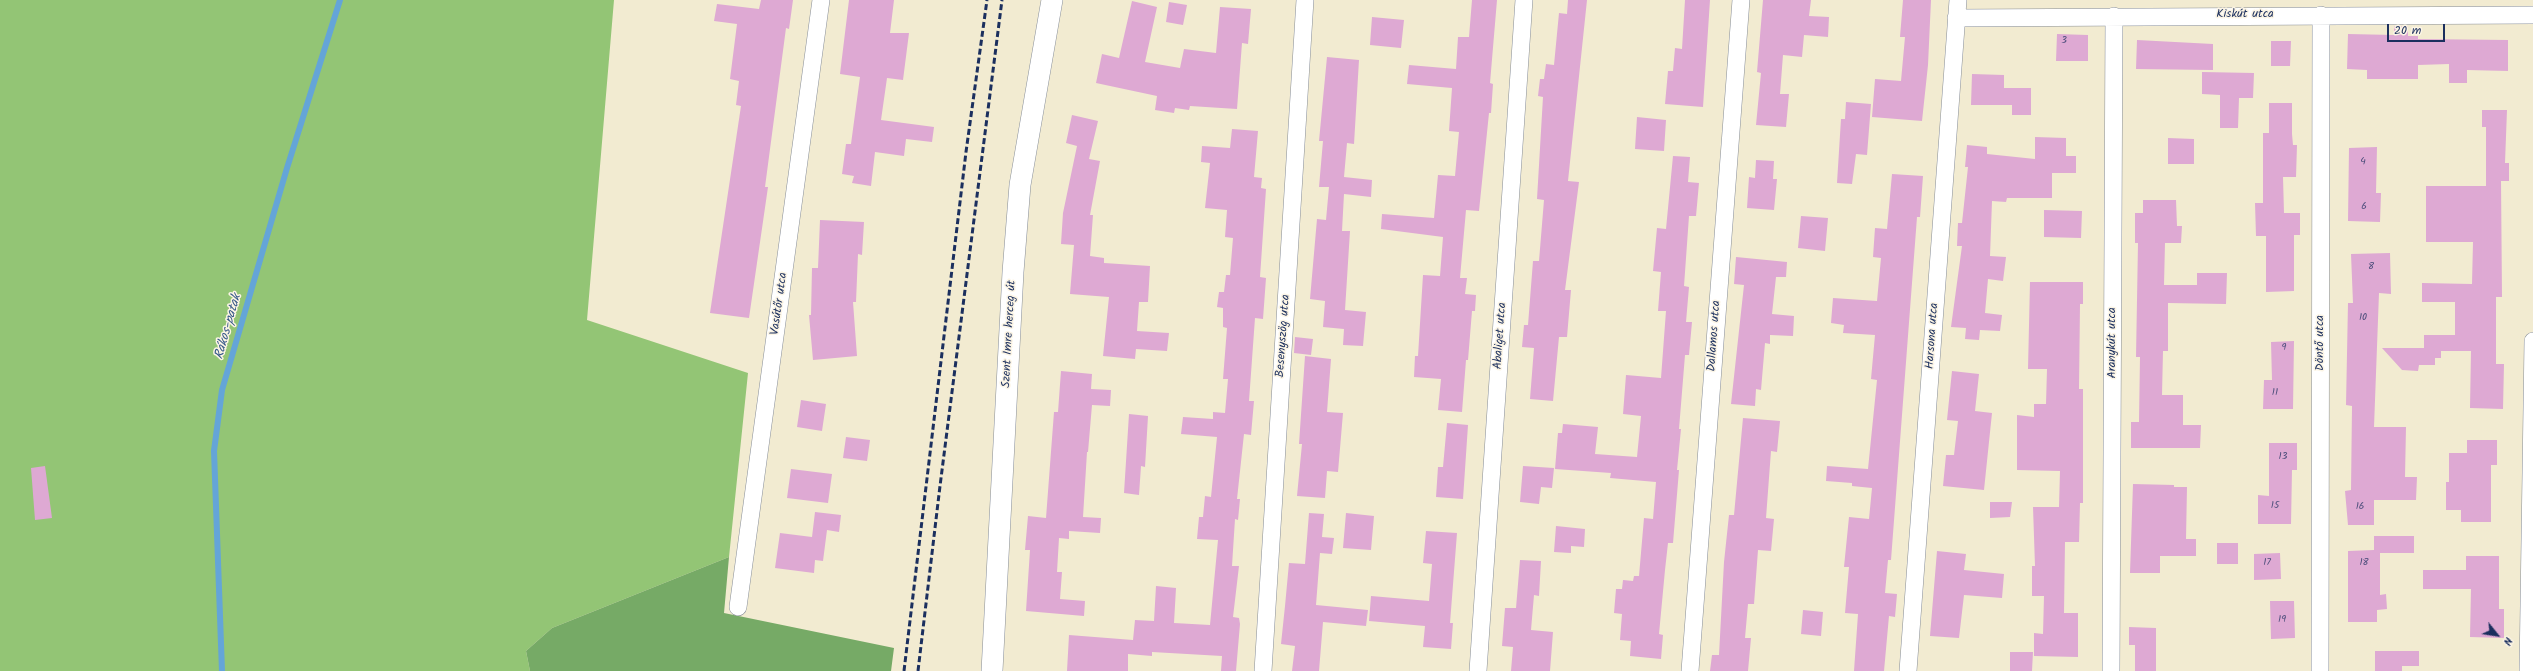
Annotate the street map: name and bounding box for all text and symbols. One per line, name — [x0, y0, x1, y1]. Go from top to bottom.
street label: Kiskút utca — [2216, 8, 2274, 22]
scale bar — [2389, 16, 2447, 42]
text: 20 m — [2394, 21, 2421, 40]
house number: 3 — [2061, 35, 2067, 47]
house number: 4 — [2360, 156, 2366, 168]
house number: 6 — [2361, 201, 2367, 213]
house number: 8 — [2368, 261, 2374, 273]
street label: Vasútőr utca — [768, 272, 792, 336]
street label: Szent Imre herceg út — [1000, 280, 1020, 388]
water label: Rákos-patak — [212, 293, 246, 361]
street label: Besenyszög utca — [1274, 294, 1294, 378]
street label: Dallamos utca — [1705, 300, 1725, 372]
street label: Abaliget utca — [1491, 302, 1511, 370]
street label: Harsona utca — [1924, 302, 1942, 370]
street label: Aranykút utca — [2106, 307, 2120, 379]
house number: 10 — [2359, 312, 2367, 324]
street label: Döntő utca — [2314, 315, 2328, 371]
house number: 9 — [2282, 342, 2286, 354]
house number: 11 — [2272, 387, 2278, 399]
house number: 13 — [2279, 451, 2287, 463]
house number: 15 — [2271, 500, 2279, 512]
house number: 16 — [2356, 501, 2364, 513]
house number: 17 — [2263, 557, 2271, 569]
house number: 18 — [2359, 557, 2369, 569]
house number: 19 — [2278, 614, 2286, 626]
north arrow — [2477, 615, 2517, 655]
text: N — [2498, 633, 2517, 649]

